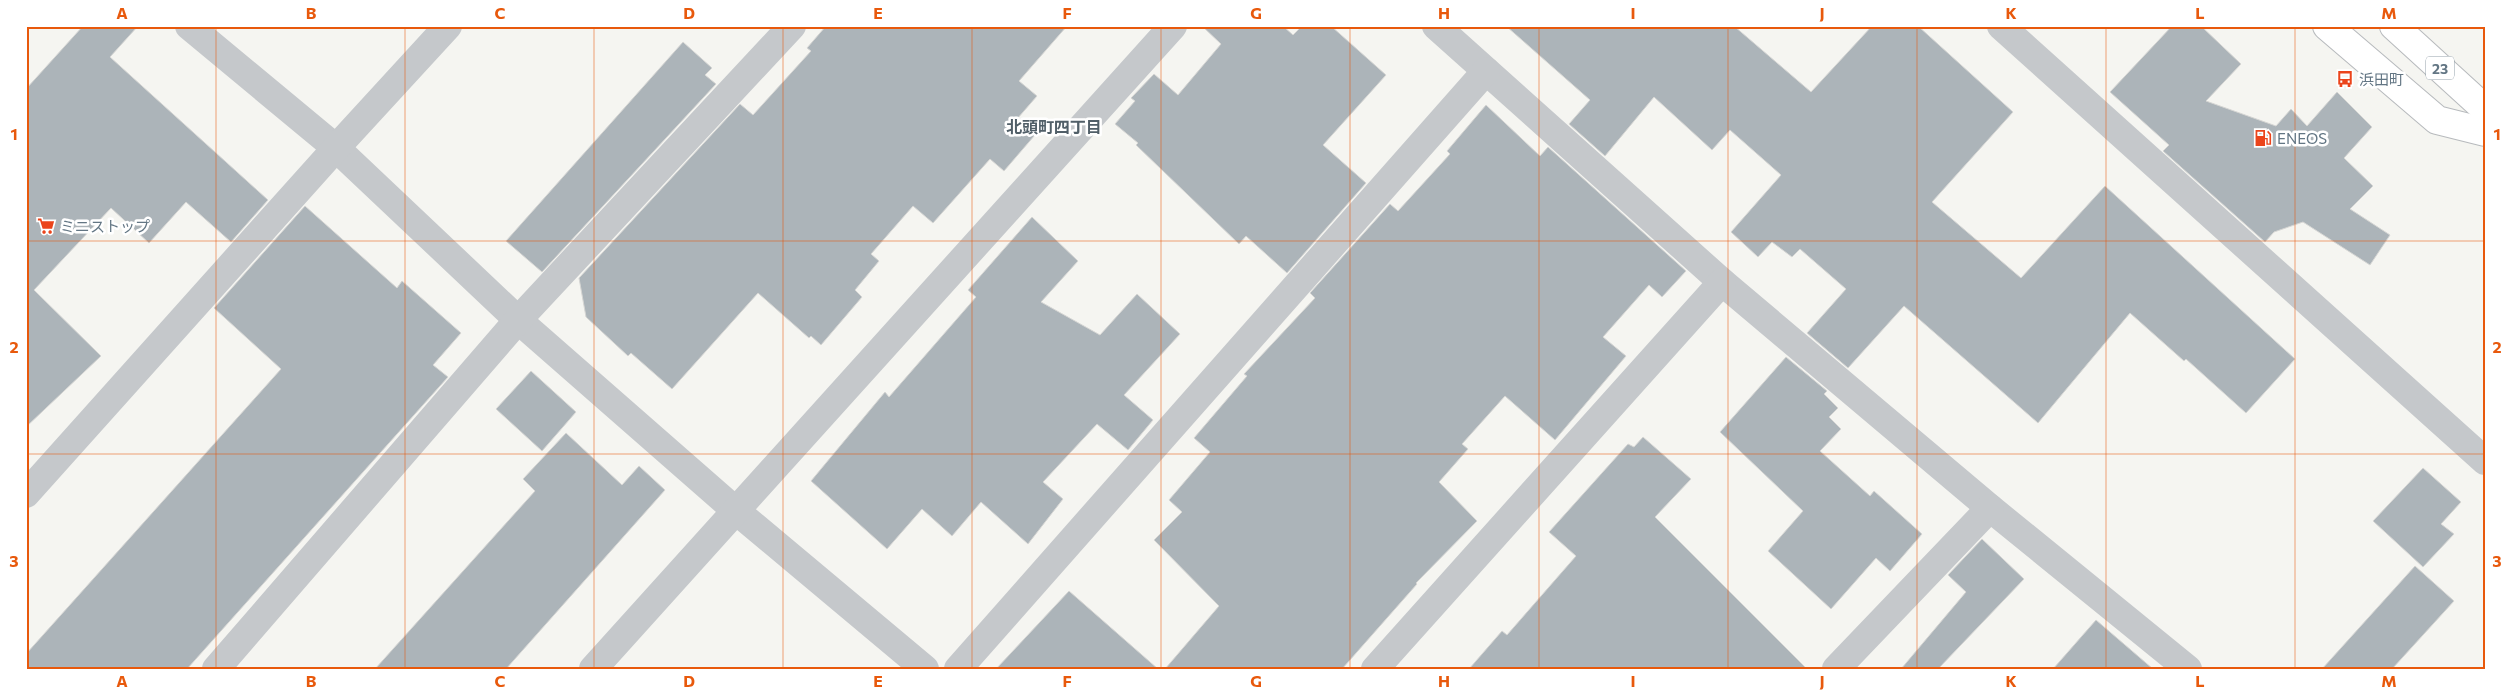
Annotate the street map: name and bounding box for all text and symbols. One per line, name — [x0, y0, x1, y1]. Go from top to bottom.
text: A — [116, 3, 128, 22]
text: B — [306, 3, 317, 22]
text: C — [495, 3, 506, 22]
text: D — [683, 3, 695, 22]
text: E — [873, 3, 883, 22]
text: F — [1062, 3, 1072, 22]
text: G — [1250, 3, 1262, 22]
text: H — [1438, 3, 1450, 22]
text: I — [1630, 3, 1636, 22]
text: J — [1819, 3, 1825, 22]
text: K — [2005, 3, 2017, 22]
text: L — [2195, 3, 2205, 22]
text: M — [2381, 3, 2397, 22]
road number: 23 — [2426, 56, 2454, 80]
bus stop icon: 浜田町 — [2335, 69, 2355, 89]
place label: 浜田町 — [2359, 70, 2404, 88]
district label: 北頭町四丁目 — [1006, 117, 1102, 136]
text: 1 — [10, 124, 18, 143]
text: 1 — [2493, 124, 2501, 143]
fuel station icon: ENEOS — [2253, 128, 2273, 148]
place label: ENEOS — [2277, 129, 2327, 147]
supermarket icon: ミニストップ — [36, 216, 56, 236]
place label: ミニストップ — [60, 217, 150, 235]
text: 2 — [9, 337, 19, 356]
text: 2 — [2492, 337, 2502, 356]
text: 3 — [9, 551, 19, 570]
text: 3 — [2492, 551, 2502, 570]
text: A — [116, 671, 128, 690]
text: B — [306, 671, 317, 690]
text: C — [495, 671, 506, 690]
text: D — [683, 671, 695, 690]
text: E — [873, 671, 883, 690]
text: F — [1062, 671, 1072, 690]
text: G — [1250, 671, 1262, 690]
text: H — [1438, 671, 1450, 690]
text: I — [1630, 671, 1636, 690]
text: J — [1819, 671, 1825, 690]
text: K — [2005, 671, 2017, 690]
text: L — [2195, 671, 2205, 690]
text: M — [2381, 671, 2397, 690]

